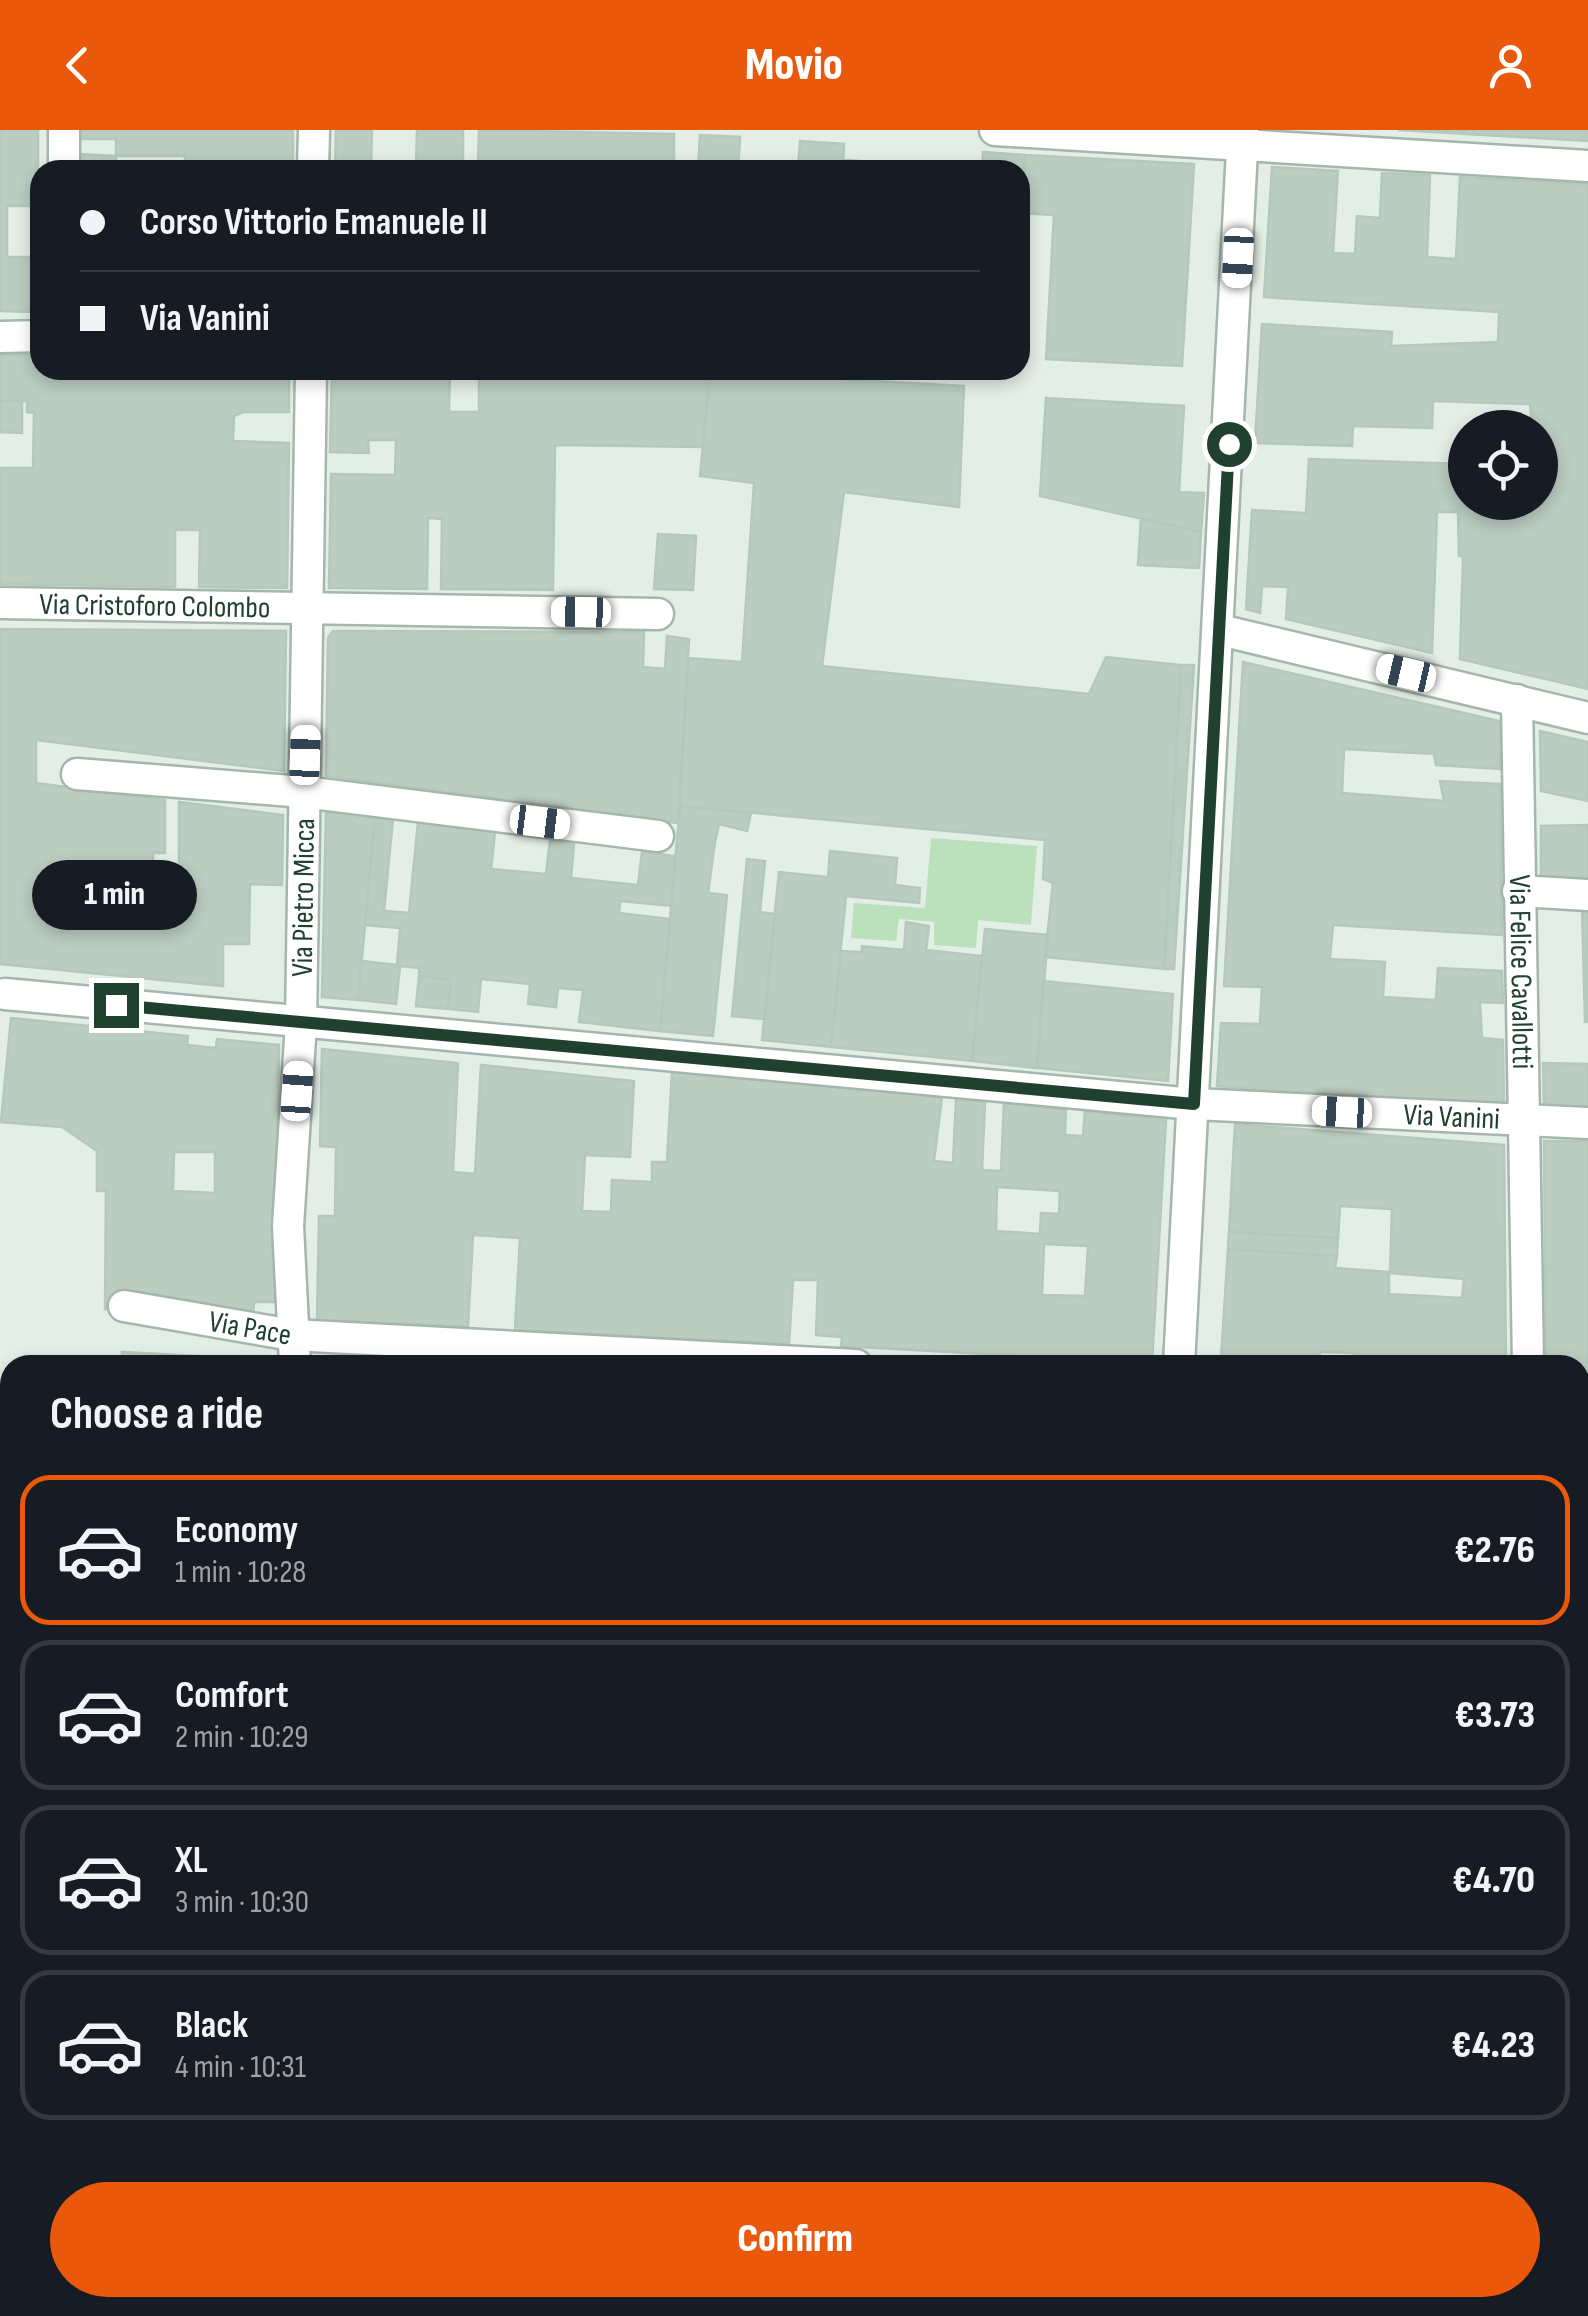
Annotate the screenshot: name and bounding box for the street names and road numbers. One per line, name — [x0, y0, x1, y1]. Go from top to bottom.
street label: Via Cristoforo Colombo — [39, 587, 271, 627]
street label: Via Pietro Micca — [285, 818, 323, 977]
street label: Via Felice Cavallotti — [1501, 874, 1540, 1070]
street label: Via Vanini — [1403, 1097, 1501, 1138]
street label: Via Pace — [206, 1304, 294, 1354]

